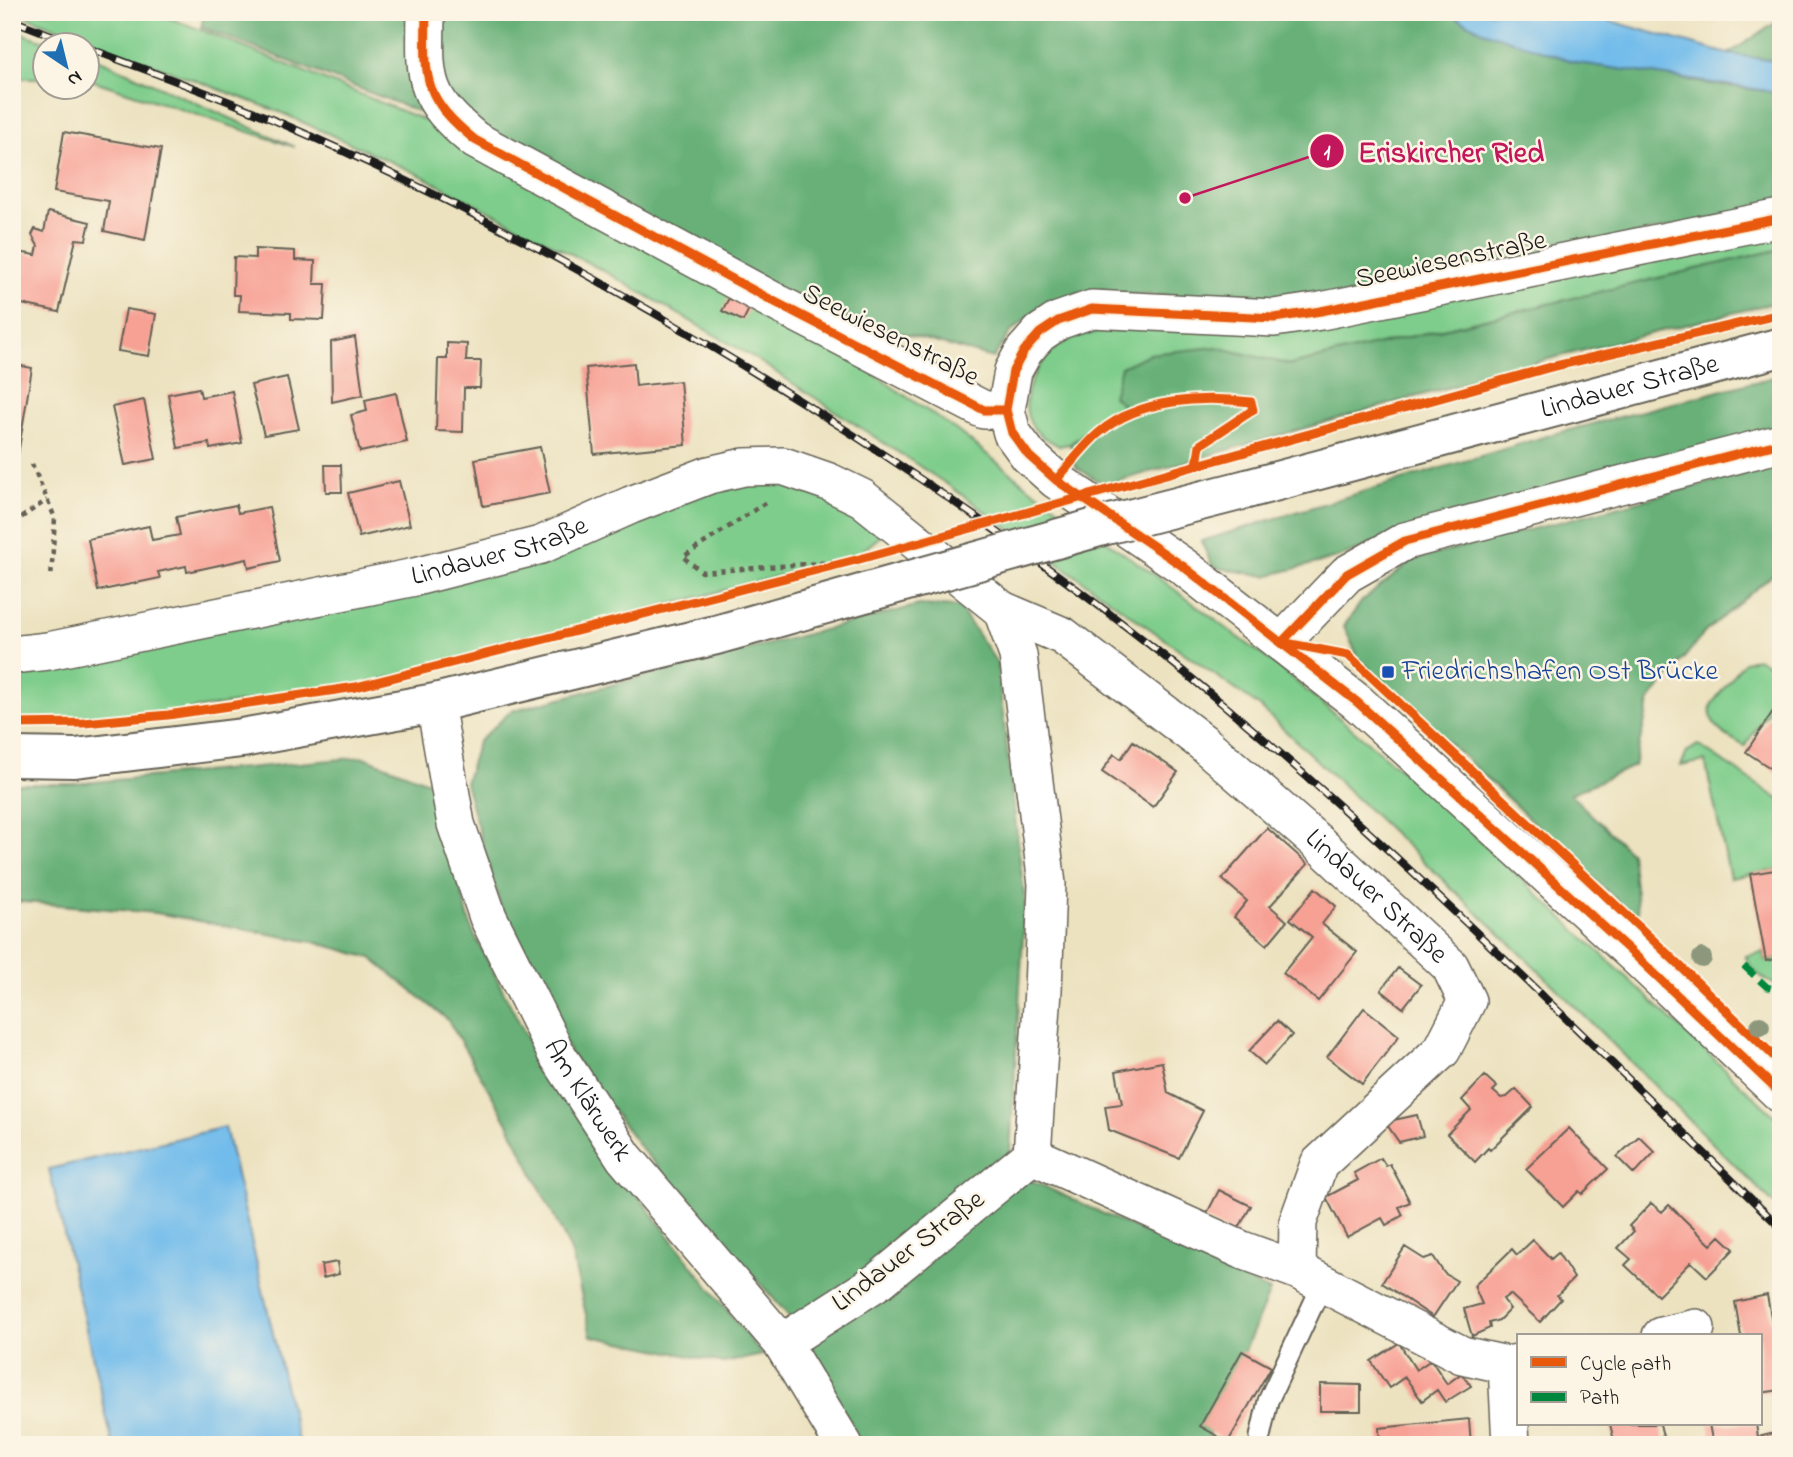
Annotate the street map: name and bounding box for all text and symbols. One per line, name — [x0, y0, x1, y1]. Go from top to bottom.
north arrow — [32, 32, 102, 102]
text: N — [61, 63, 87, 93]
callout: Eriskircher Ried — [1309, 126, 1558, 177]
text: Eriskircher Ried — [1358, 133, 1544, 177]
text: 1 — [1324, 139, 1331, 169]
street label: Seewiesenstraße — [1352, 221, 1551, 301]
street label: Seewiesenstraße — [794, 274, 986, 399]
street label: Lindauer Straße — [1536, 344, 1724, 431]
street label: Lindauer Straße — [407, 506, 595, 598]
place label: Friedrichshafen Ost Brücke — [1401, 652, 1719, 693]
marker: Friedrichshafen Ost Brücke — [1380, 664, 1396, 680]
street label: Lindauer Straße — [1295, 819, 1457, 974]
street label: Am Klärwerk — [532, 1032, 643, 1171]
street label: Lindauer Straße — [824, 1180, 995, 1323]
legend — [1517, 1334, 1762, 1426]
text: Cycle path — [1580, 1350, 1671, 1382]
text: Path — [1580, 1384, 1619, 1414]

